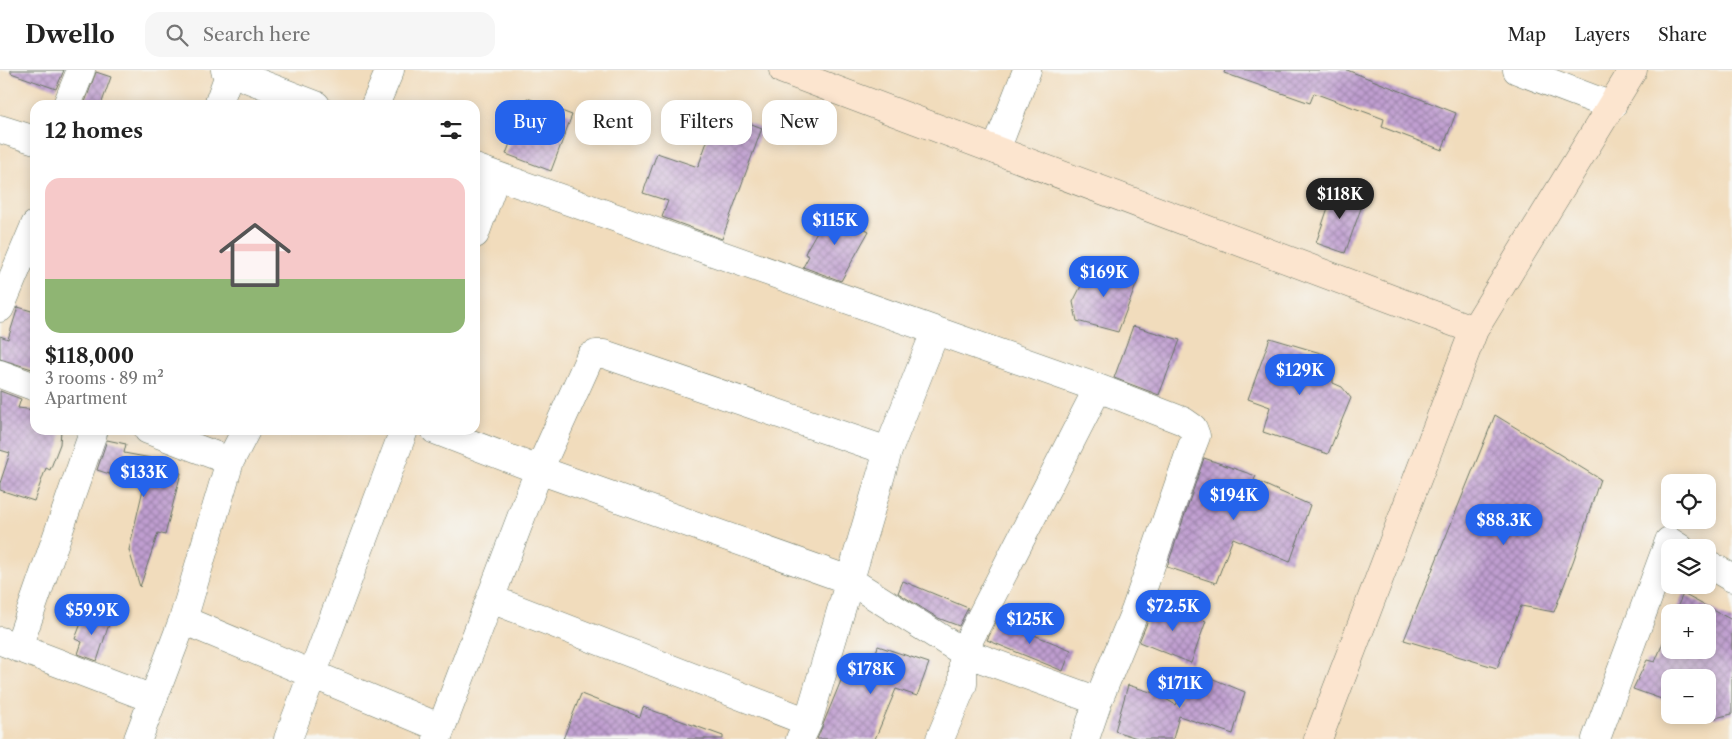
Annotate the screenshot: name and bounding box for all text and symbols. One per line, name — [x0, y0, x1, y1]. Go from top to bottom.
search box — [145, 12, 495, 57]
text: Dwello — [25, 20, 115, 49]
icon: search — [163, 21, 191, 49]
text: Search here — [203, 23, 310, 46]
text: Map — [1508, 24, 1546, 46]
text: Layers — [1574, 24, 1630, 46]
text: Share — [1658, 24, 1707, 46]
chip: Buy — [495, 100, 565, 145]
chip: Rent — [575, 100, 651, 145]
chip: Filters — [661, 100, 752, 145]
chip: New — [762, 100, 837, 145]
icon: filters — [437, 116, 465, 144]
text: 12 homes — [45, 118, 143, 143]
pin: $118K — [1305, 178, 1375, 220]
text: $118K — [1317, 184, 1363, 204]
pin: $115K — [800, 204, 870, 246]
icon: home — [210, 210, 300, 300]
text: $115K — [813, 210, 857, 230]
pin: $169K — [1069, 256, 1139, 298]
text: $169K — [1080, 262, 1128, 282]
text: $118,000 — [45, 343, 134, 368]
pin: $129K — [1265, 354, 1335, 396]
text: $129K — [1276, 360, 1324, 380]
text: 3 rooms · 89 m² — [45, 368, 164, 388]
text: Apartment — [45, 388, 127, 408]
pin: $133K — [109, 456, 179, 498]
text: $133K — [121, 462, 168, 482]
map controls — [1661, 474, 1716, 724]
button: locate — [1661, 474, 1716, 529]
pin: $194K — [1199, 478, 1269, 521]
text: $194K — [1210, 485, 1258, 505]
pin: $88.3K — [1463, 504, 1545, 546]
text: $88.3K — [1477, 510, 1531, 530]
button: layers — [1661, 539, 1716, 594]
pin: $72.5K — [1132, 590, 1214, 632]
pin: $59.9K — [51, 594, 133, 636]
text: $72.5K — [1147, 596, 1199, 616]
text: $59.9K — [65, 600, 119, 620]
pin: $125K — [995, 602, 1065, 645]
button: + — [1661, 604, 1716, 659]
text: $125K — [1006, 609, 1054, 629]
pin: $178K — [836, 652, 906, 695]
text: $178K — [847, 659, 895, 679]
pin: $171K — [1145, 666, 1215, 709]
button: − — [1661, 669, 1716, 724]
text: $171K — [1158, 673, 1202, 693]

